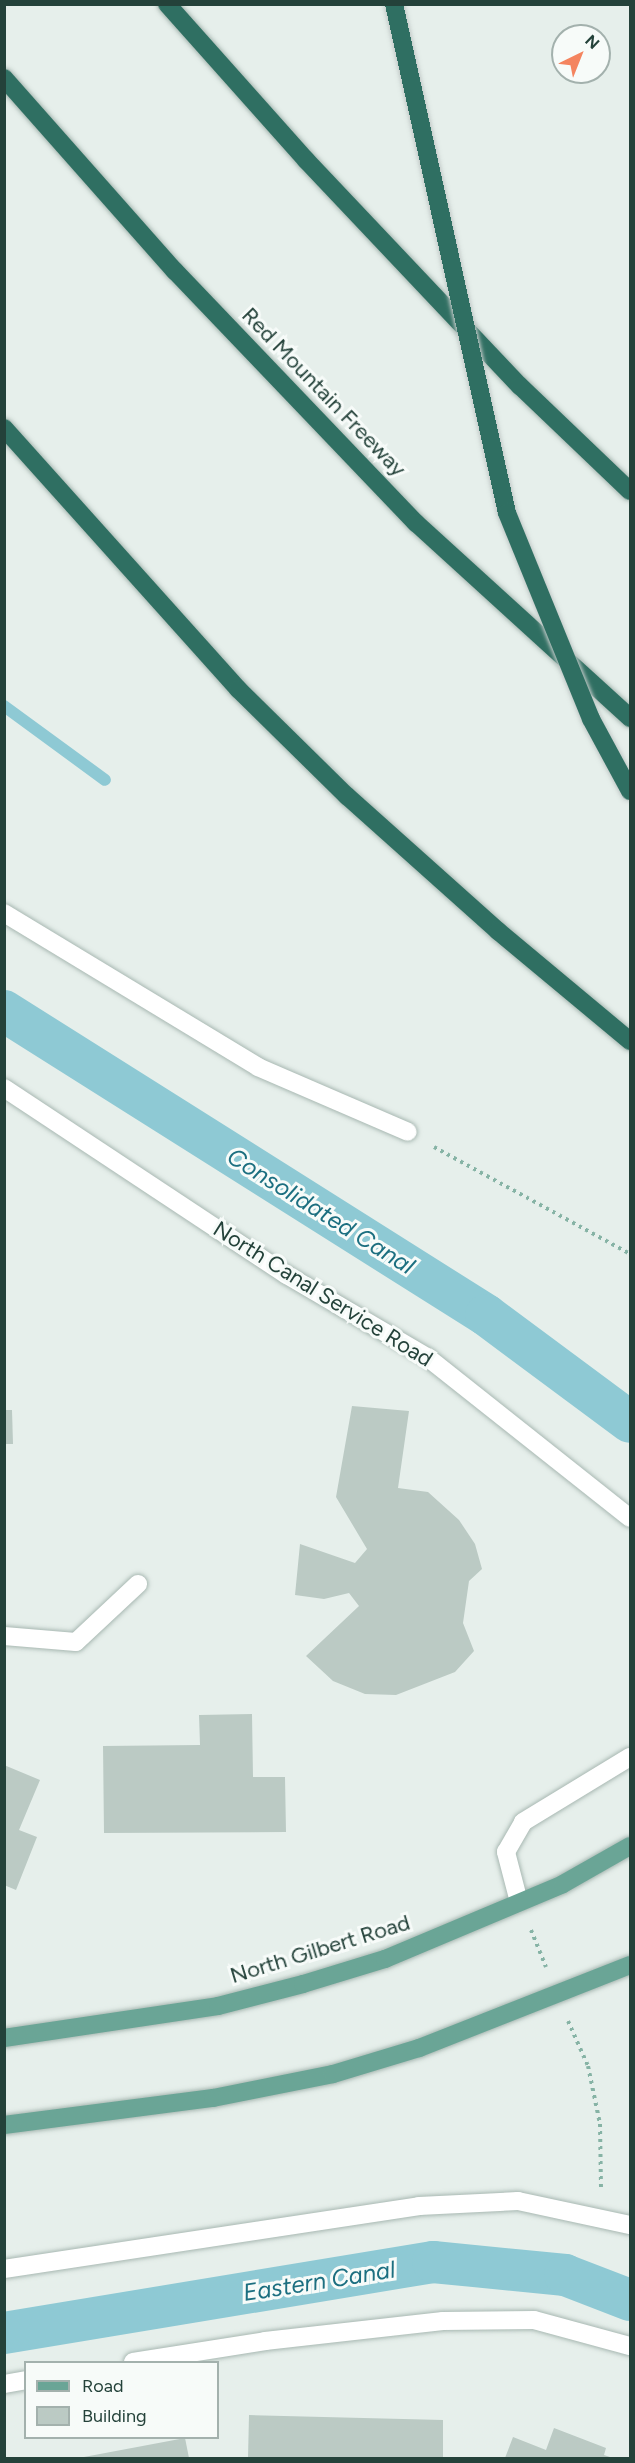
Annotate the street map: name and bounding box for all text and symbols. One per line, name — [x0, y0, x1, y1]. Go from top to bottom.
north arrow — [551, 24, 611, 84]
text: N — [581, 31, 603, 53]
street label: Red Mountain Freeway — [236, 302, 412, 482]
water label: Consolidated Canal — [222, 1142, 420, 1280]
street label: North Canal Service Road — [208, 1216, 438, 1372]
street label: North Gilbert Road — [227, 1909, 413, 1989]
water label: Eastern Canal — [241, 2255, 397, 2307]
legend — [24, 2361, 219, 2439]
text: Road — [82, 2375, 123, 2397]
text: Building — [82, 2405, 147, 2427]

